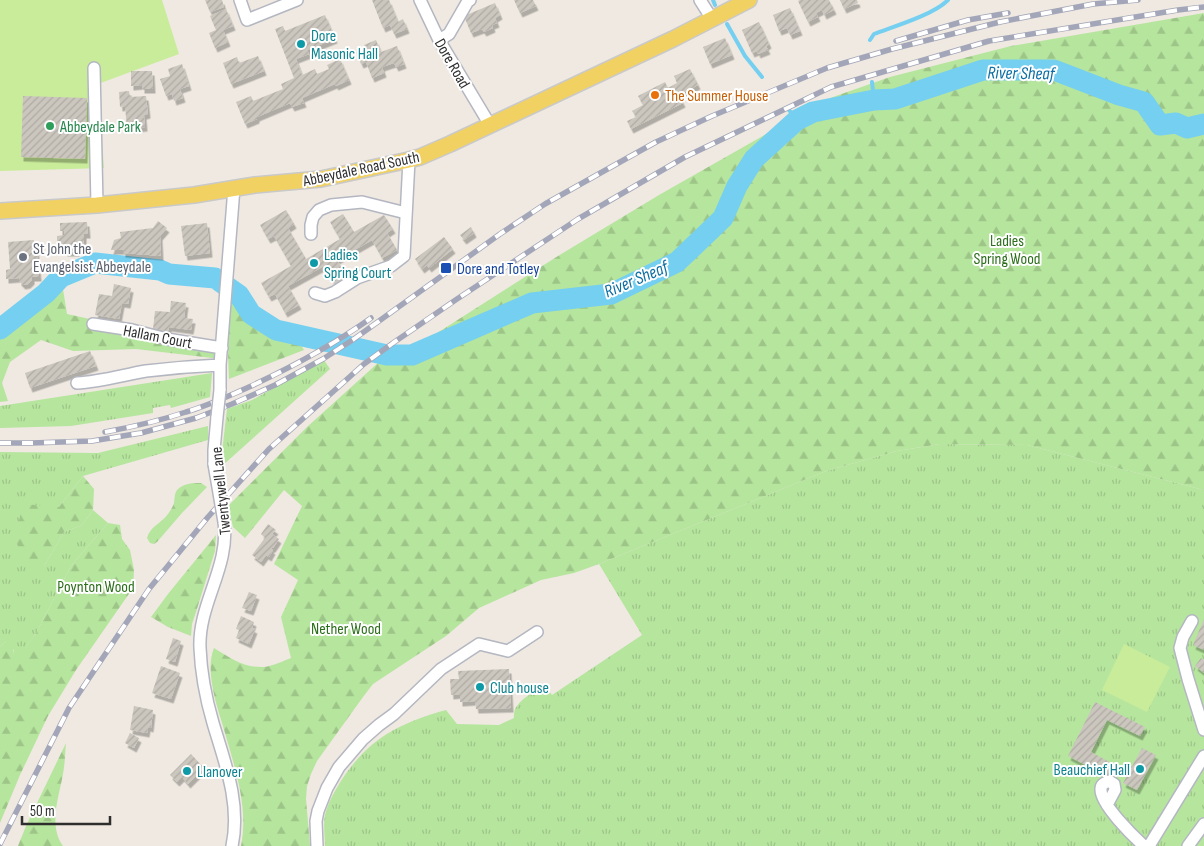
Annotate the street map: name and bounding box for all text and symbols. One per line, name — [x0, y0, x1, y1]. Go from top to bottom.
place label: Dore Masonic Hall — [311, 27, 378, 64]
street label: Dore Road — [430, 35, 474, 92]
marker: Dore Masonic Hall — [295, 38, 307, 50]
water label: River Sheaf — [987, 62, 1057, 85]
place label: The Summer House — [665, 87, 768, 106]
marker: The Summer House — [649, 89, 661, 101]
place label: Abbeydale Park — [59, 118, 141, 137]
marker: Abbeydale Park — [44, 120, 56, 132]
street label: Abbeydale Road South — [300, 148, 421, 191]
park label: Ladies Spring Wood — [974, 232, 1040, 269]
place label: St John the Evangelsist Abbeydale — [33, 240, 151, 277]
place label: Ladies Spring Court — [324, 246, 392, 283]
marker: St John the Evangelsist Abbeydale — [17, 251, 29, 263]
water label: River Sheaf — [601, 256, 673, 302]
marker: Ladies Spring Court — [308, 257, 320, 269]
place label: Dore and Totley — [457, 260, 539, 279]
marker: Dore and Totley — [439, 261, 453, 275]
street label: Hallam Court — [122, 321, 194, 353]
street label: Twentywell Lane — [207, 446, 236, 536]
park label: Poynton Wood — [57, 578, 135, 597]
park label: Nether Wood — [311, 620, 381, 639]
place label: Club house — [490, 679, 549, 698]
marker: Club house — [474, 681, 486, 693]
place label: Beauchief Hall — [1054, 761, 1130, 780]
place label: Llanover — [197, 763, 243, 782]
marker: Beauchief Hall — [1134, 763, 1146, 775]
marker: Llanover — [181, 765, 193, 777]
scale bar — [22, 794, 110, 826]
text: 50 m — [30, 802, 55, 821]

